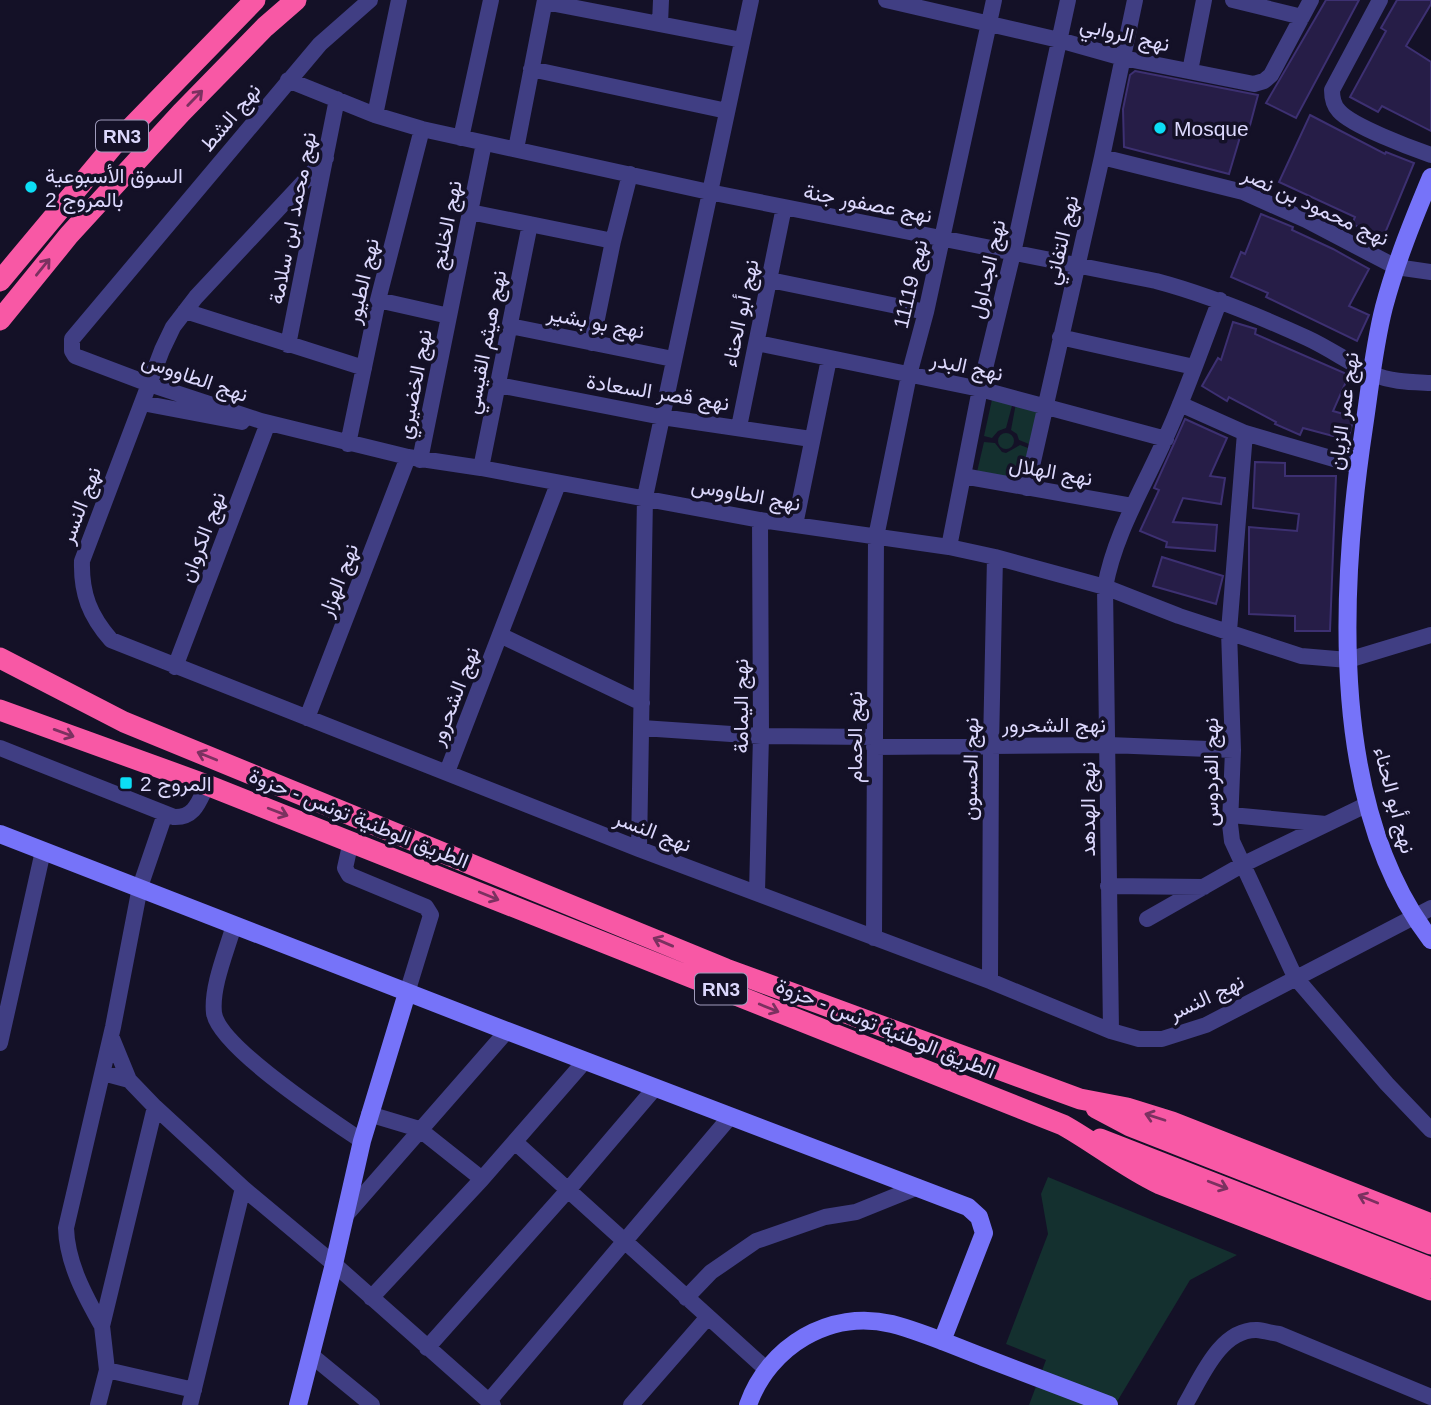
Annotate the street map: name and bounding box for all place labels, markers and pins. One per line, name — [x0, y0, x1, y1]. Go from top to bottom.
place label: Mosque — [1174, 117, 1249, 140]
marker: Mosque — [1152, 120, 1168, 136]
place label: السوق الأسبوعية بالمروج 2 — [45, 164, 183, 214]
marker: السوق الأسبوعية بالمروج 2 — [23, 179, 39, 195]
place label: المروج 2 — [140, 772, 212, 798]
marker: المروج 2 — [118, 775, 134, 791]

